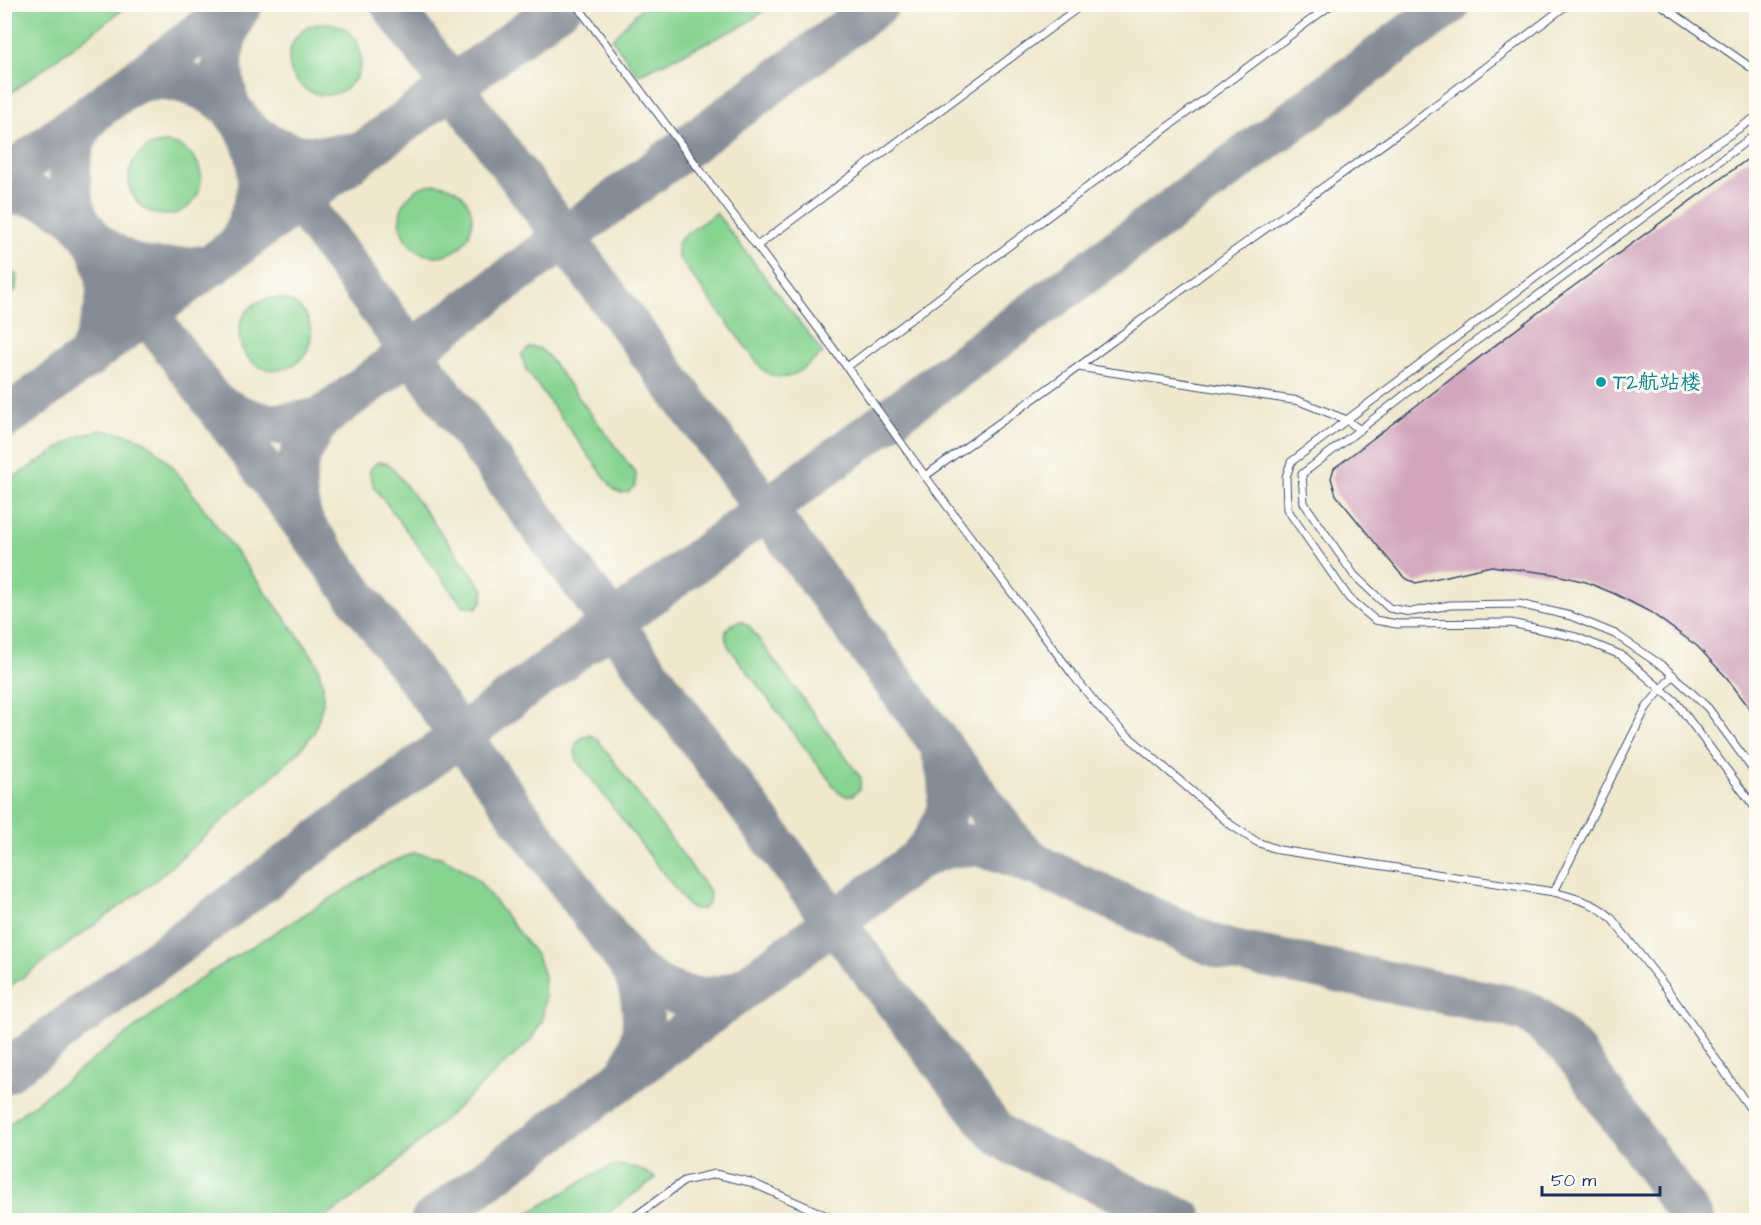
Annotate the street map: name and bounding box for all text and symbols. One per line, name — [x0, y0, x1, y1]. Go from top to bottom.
place label: T2航站楼 — [1613, 368, 1701, 397]
marker: T2航站楼 — [1594, 375, 1608, 389]
scale bar — [1542, 1159, 1660, 1197]
text: 50 m — [1551, 1168, 1596, 1193]

